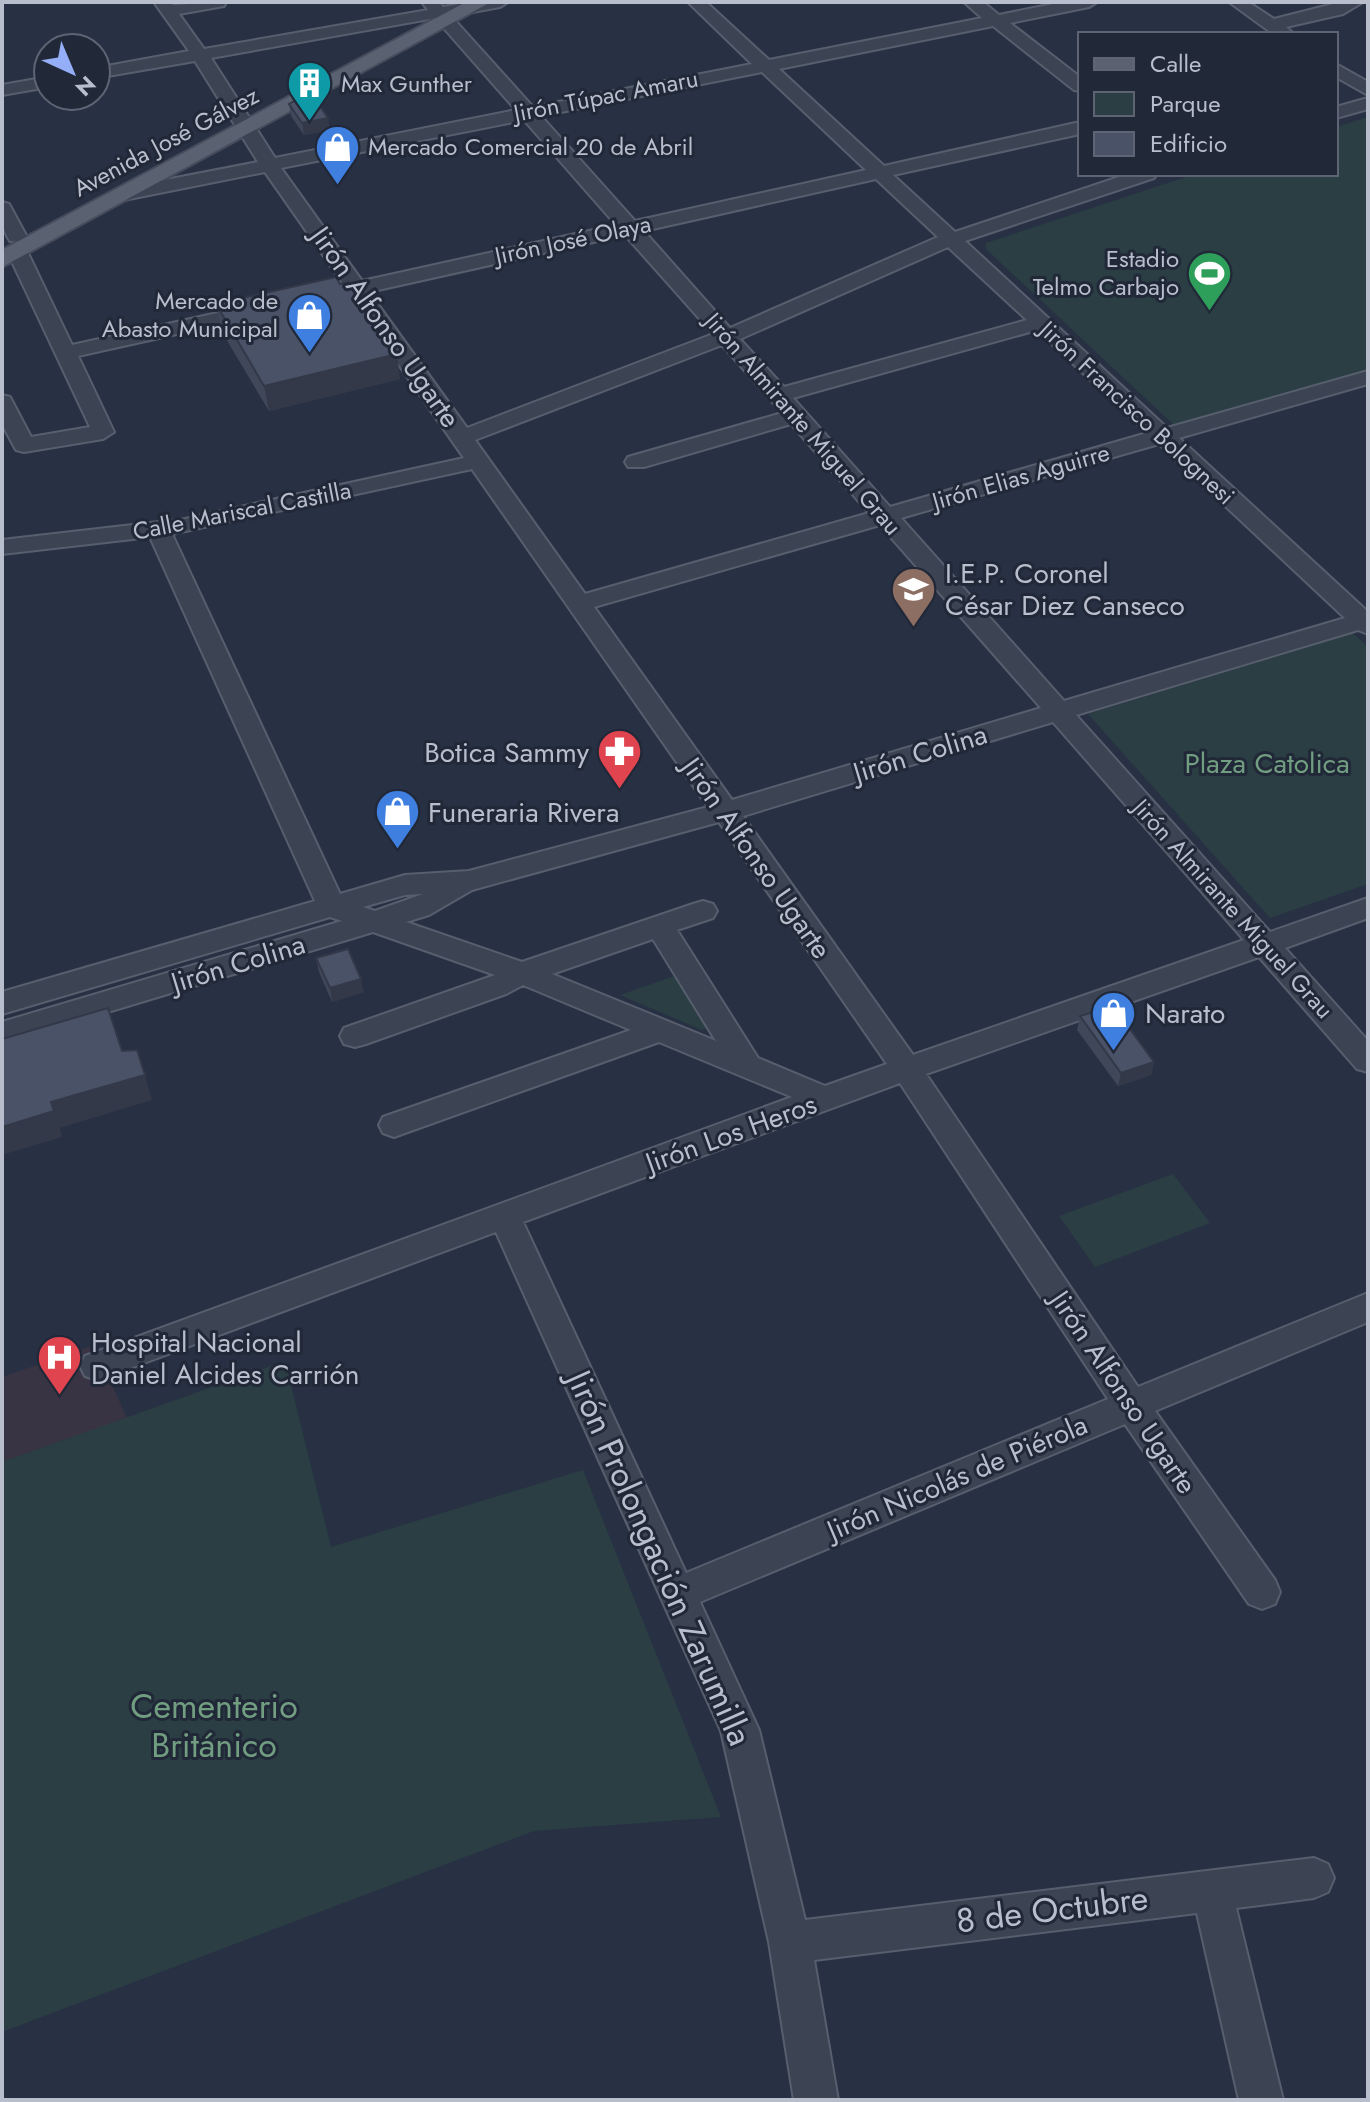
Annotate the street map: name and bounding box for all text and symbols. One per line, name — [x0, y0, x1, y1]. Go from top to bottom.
north arrow — [32, 32, 112, 112]
legend — [1078, 32, 1338, 176]
text: Calle — [1150, 46, 1201, 81]
building icon: Max Gunther — [286, 60, 334, 123]
street label: Jirón Túpac Amaru — [508, 60, 701, 131]
place label: Max Gunther — [341, 66, 473, 101]
text: N — [68, 69, 103, 104]
street label: Avenida José Gálvez — [67, 78, 265, 205]
text: Parque — [1150, 86, 1221, 121]
shop icon: Mercado Comercial 20 de Abril — [313, 123, 361, 186]
text: Edificio — [1150, 126, 1227, 161]
place label: Mercado Comercial 20 de Abril — [368, 129, 693, 164]
street label: Jirón José Olaya — [489, 206, 654, 274]
street label: Jirón Alfonso Ugarte — [298, 215, 470, 436]
place label: Estadio Telmo Carbajo — [1033, 241, 1179, 304]
sports icon: Estadio Telmo Carbajo — [1186, 249, 1234, 312]
place label: Mercado de Abasto Municipal — [102, 283, 278, 346]
shop icon: Mercado de Abasto Municipal — [285, 291, 333, 354]
street label: Jirón Almirante Miguel Grau — [695, 302, 910, 543]
street label: Jirón Francisco Bolognesi — [1030, 311, 1243, 513]
street label: Jirón Elias Aguirre — [925, 434, 1114, 519]
street label: Calle Mariscal Castilla — [130, 472, 354, 549]
place label: I.E.P. Coronel César Diez Canseco — [945, 553, 1185, 626]
school or university icon: I.E.P. Coronel César Diez Canseco — [890, 565, 938, 628]
street label: Jirón Colina — [844, 714, 992, 794]
pharmacy icon: Botica Sammy — [596, 728, 644, 791]
place label: Botica Sammy — [424, 732, 590, 773]
park label: Plaza Catolica — [1184, 743, 1350, 784]
street label: Jirón Alfonso Ugarte — [669, 746, 841, 967]
shop icon: Funeraria Rivera — [373, 788, 421, 851]
street label: Jirón Almirante Miguel Grau — [1123, 789, 1342, 1026]
place label: Funeraria Rivera — [428, 792, 619, 833]
street label: Jirón Colina — [162, 924, 310, 1004]
shop icon: Narato — [1090, 989, 1138, 1052]
place label: Narato — [1145, 993, 1225, 1034]
street label: Jirón Los Heros — [636, 1084, 822, 1185]
street label: Jirón Alfonso Ugarte — [1038, 1279, 1207, 1502]
place label: Hospital Nacional Daniel Alcides Carrión — [91, 1322, 360, 1395]
hospital icon: Hospital Nacional Daniel Alcides Carrión — [36, 1334, 84, 1397]
street label: Jirón Prolongación Zarumilla — [553, 1359, 764, 1754]
street label: Jirón Nicolás de Piérola — [817, 1404, 1094, 1552]
park label: Cementerio Británico — [130, 1682, 298, 1770]
street label: 8 de Octubre — [953, 1873, 1151, 1946]

